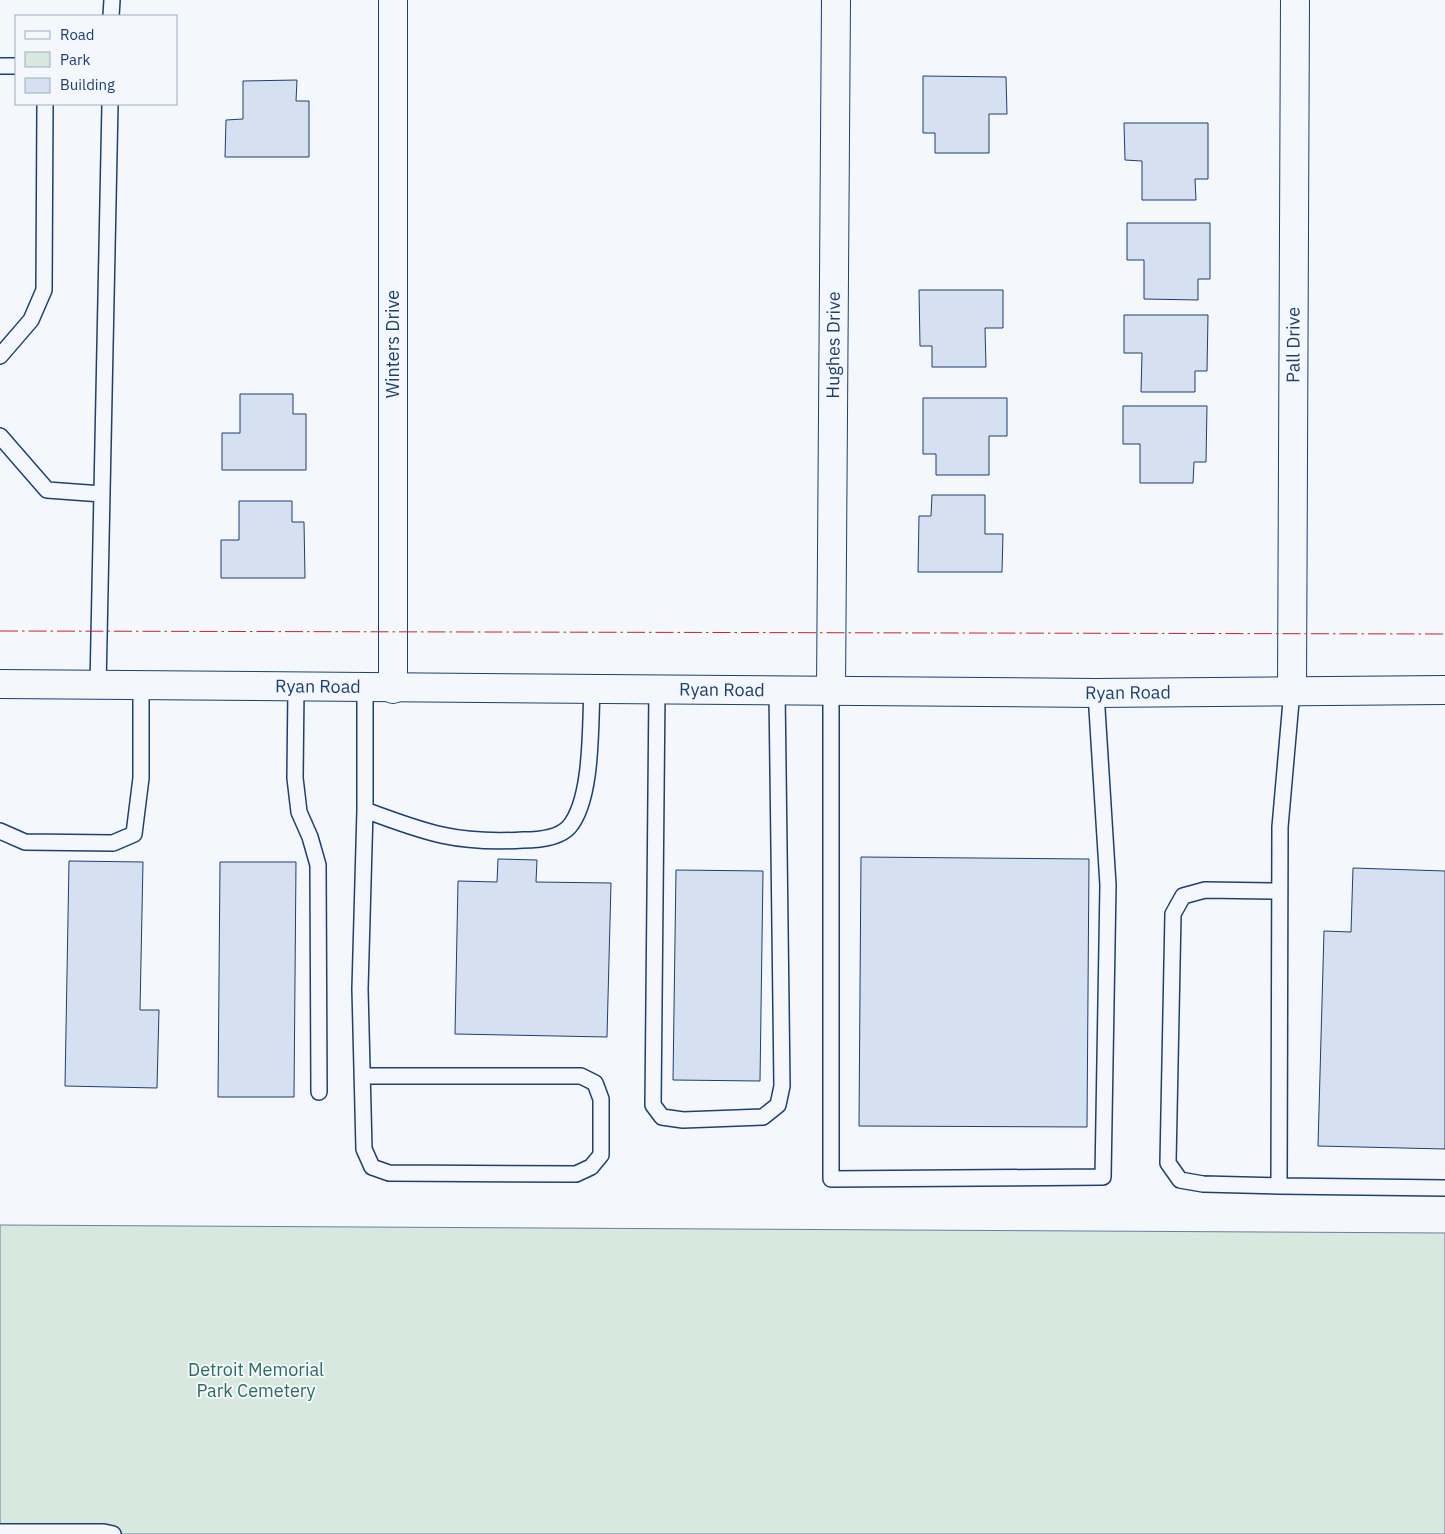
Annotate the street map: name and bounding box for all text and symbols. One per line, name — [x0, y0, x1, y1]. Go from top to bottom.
legend — [15, 15, 178, 105]
text: Road — [60, 25, 95, 44]
text: Park — [60, 50, 90, 69]
text: Building — [60, 75, 115, 94]
street label: Winters Drive — [381, 290, 404, 398]
street label: Hughes Drive — [821, 291, 845, 399]
street label: Pall Drive — [1281, 307, 1305, 383]
street label: Ryan Road — [275, 674, 361, 698]
street label: Ryan Road — [679, 678, 765, 701]
street label: Ryan Road — [1085, 680, 1171, 704]
park label: Detroit Memorial Park Cemetery — [188, 1358, 324, 1402]

